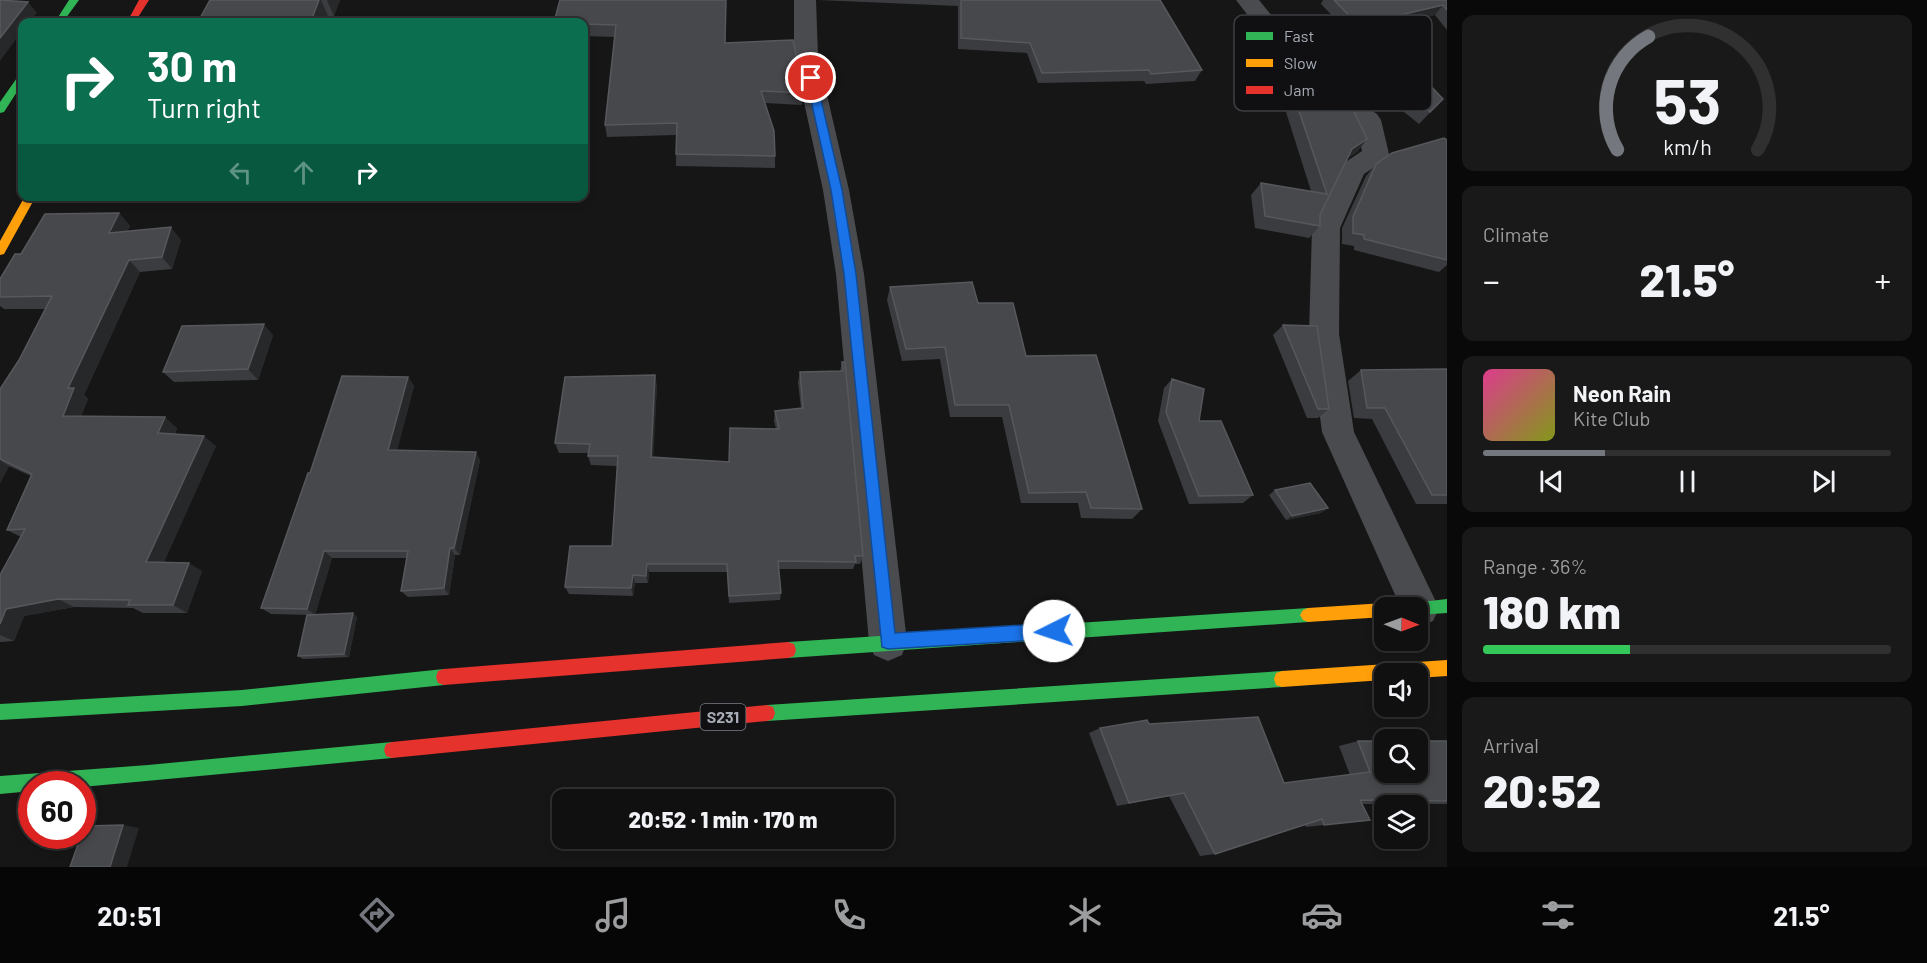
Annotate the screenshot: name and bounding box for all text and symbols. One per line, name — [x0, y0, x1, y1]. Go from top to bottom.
legend — [1234, 15, 1432, 111]
text: Fast — [1284, 26, 1314, 45]
text: 30 m — [147, 40, 237, 90]
icon: right — [48, 42, 126, 120]
pin — [785, 52, 836, 103]
text: Slow — [1284, 53, 1317, 72]
icon: arrive — [794, 61, 827, 94]
text: 53 — [1653, 62, 1721, 136]
text: Jam — [1284, 80, 1315, 99]
text: Turn right — [147, 91, 261, 123]
text: km/h — [1663, 134, 1711, 159]
icon: left — [224, 156, 257, 189]
icon: ahead — [287, 156, 320, 189]
icon: right — [350, 156, 383, 189]
text: Climate — [1483, 222, 1549, 246]
text: 21.5° — [1640, 252, 1734, 306]
text: − — [1483, 260, 1500, 300]
text: + — [1875, 260, 1891, 300]
text: Neon Rain — [1573, 380, 1671, 406]
text: Kite Club — [1573, 406, 1650, 430]
icon: previous — [1535, 465, 1568, 498]
icon: pause — [1671, 465, 1704, 498]
icon: next — [1807, 465, 1840, 498]
text: Range · 36% — [1483, 554, 1587, 578]
text: 180 km — [1483, 584, 1621, 638]
north arrow — [1374, 597, 1428, 651]
map controls — [1374, 597, 1428, 849]
position arrow — [1022, 599, 1086, 663]
button: sound — [1374, 663, 1428, 717]
road number: S231 — [700, 704, 746, 730]
button: search — [1374, 729, 1428, 783]
text: Arrival — [1483, 733, 1539, 757]
text: 20:52 — [1483, 763, 1601, 817]
speed limit sign: 60 — [18, 771, 96, 849]
button: layers — [1374, 795, 1428, 849]
text: 20:52 · 1 min · 170 m — [629, 806, 817, 832]
icon: directions — [356, 894, 398, 936]
icon: music — [592, 894, 634, 936]
icon: phone — [828, 894, 870, 936]
icon: climate — [1064, 894, 1106, 936]
icon: car — [1301, 894, 1343, 936]
icon: filters — [1537, 894, 1579, 936]
text: 20:51 — [97, 899, 161, 931]
text: 21.5° — [1773, 899, 1830, 931]

